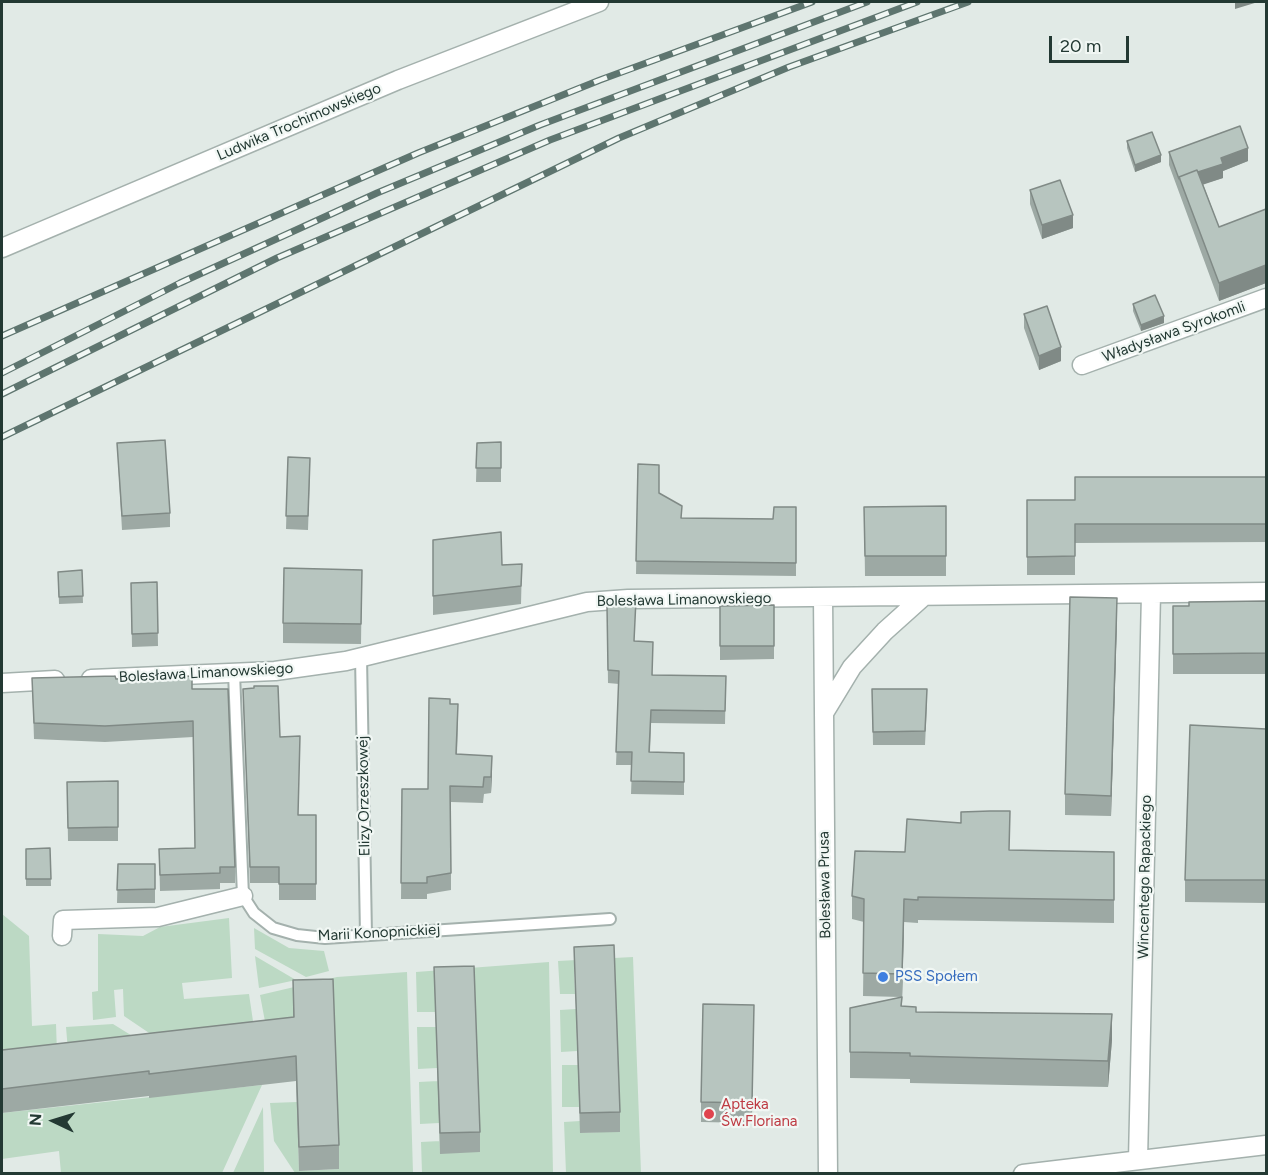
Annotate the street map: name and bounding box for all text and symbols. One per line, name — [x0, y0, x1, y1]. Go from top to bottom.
scale bar — [1052, 24, 1132, 62]
text: 20 m — [1060, 35, 1101, 57]
street label: Ludwika Trochimowskiego — [214, 79, 384, 165]
street label: Władysława Syrokomli — [1100, 298, 1248, 366]
street label: Bolesława Limanowskiego — [596, 589, 772, 611]
street label: Bolesława Limanowskiego — [118, 659, 294, 687]
street label: Elizy Orzeszkowej — [354, 736, 374, 856]
street label: Wincentego Rapackiego — [1135, 795, 1155, 959]
street label: Bolesława Prusa — [815, 831, 835, 939]
street label: Marii Konopnickiej — [317, 921, 441, 945]
place label: PSS Społem — [895, 968, 978, 986]
marker: PSS Społem — [876, 970, 890, 984]
north arrow — [24, 1091, 84, 1151]
place label: Apteka Św.Floriana — [721, 1096, 797, 1131]
marker: Apteka Św.Floriana — [702, 1107, 716, 1121]
text: N — [26, 1113, 45, 1127]

